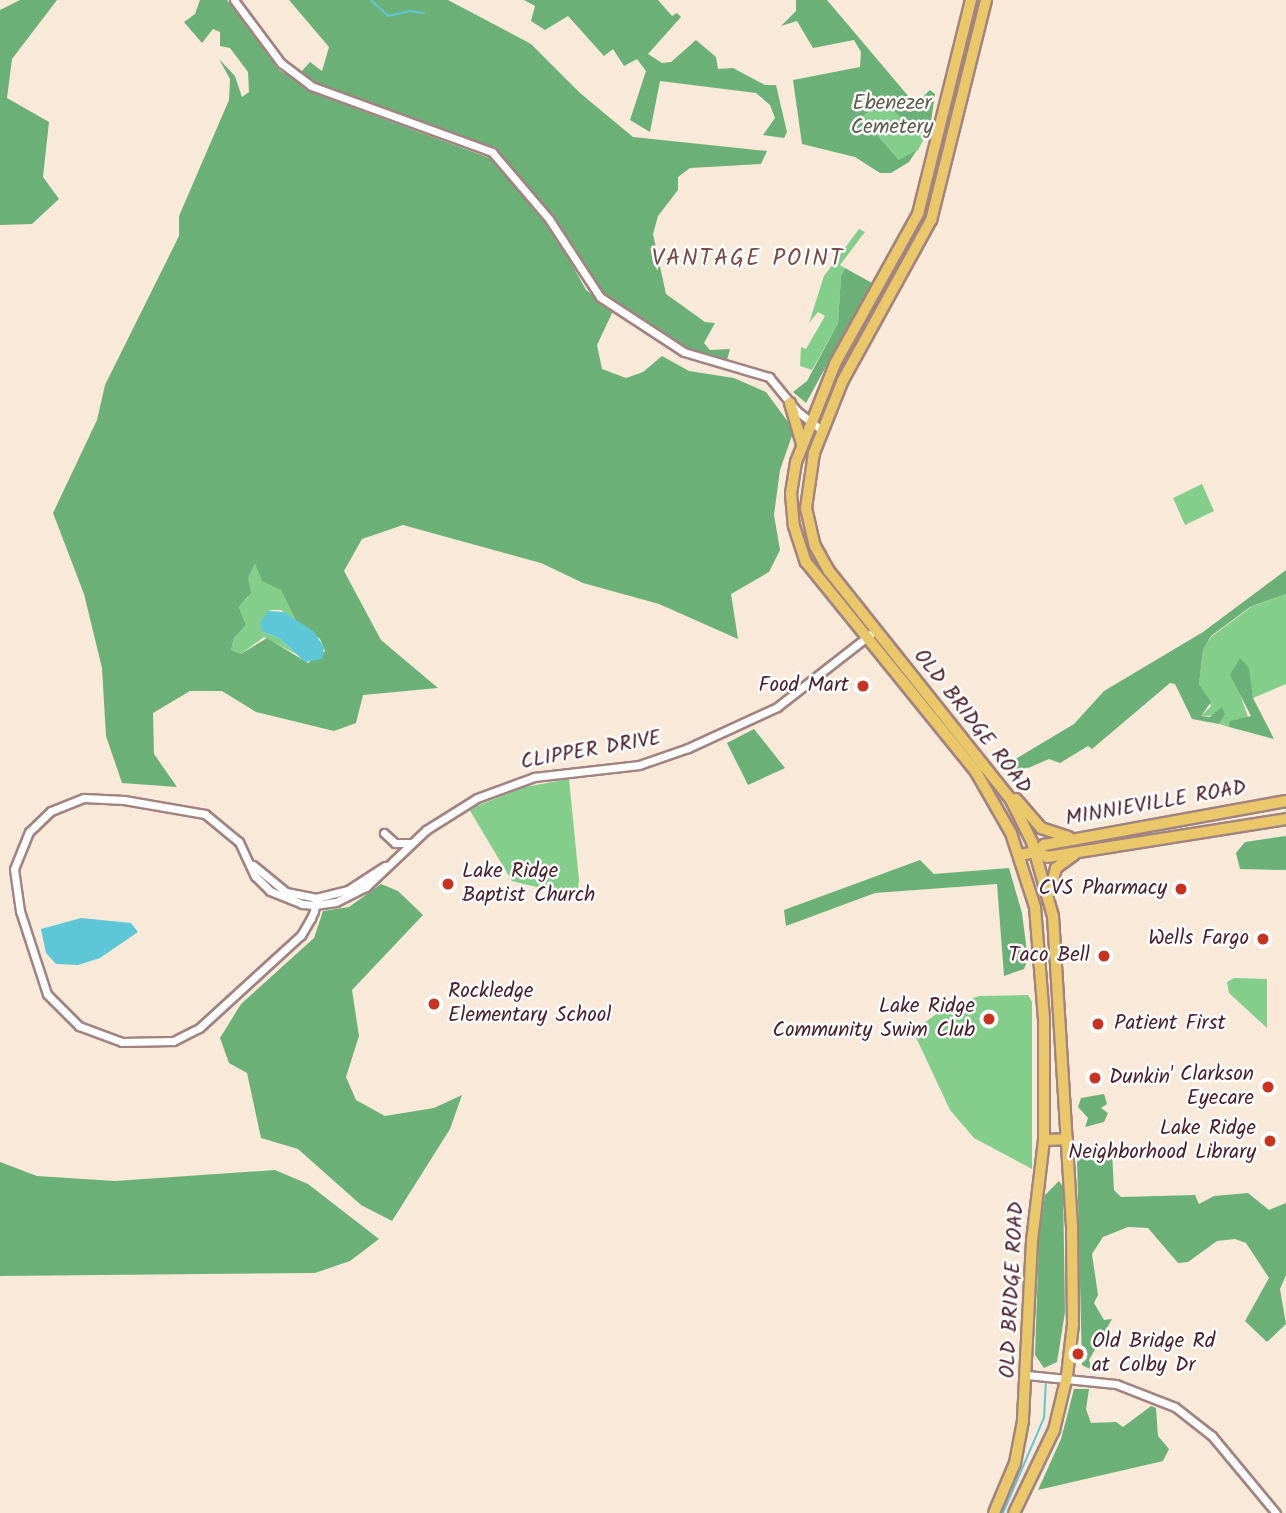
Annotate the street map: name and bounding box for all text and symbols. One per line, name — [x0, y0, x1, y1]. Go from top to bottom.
park label: Ebenezer Cemetery — [851, 91, 933, 141]
district label: VANTAGE POINT — [653, 245, 843, 273]
street label: OLD BRIDGE ROAD — [908, 645, 1036, 799]
place label: Food Mart — [759, 673, 849, 699]
marker: Food Mart — [855, 678, 871, 694]
street label: CLIPPER DRIVE — [519, 726, 663, 776]
street label: MINNIEVILLE ROAD — [1064, 776, 1248, 832]
place label: Lake Ridge Baptist Church — [462, 859, 595, 909]
marker: Lake Ridge Baptist Church — [440, 876, 456, 892]
place label: CVS Pharmacy — [1038, 876, 1167, 902]
marker: CVS Pharmacy — [1173, 881, 1189, 897]
place label: Wells Fargo — [1148, 926, 1249, 952]
marker: Wells Fargo — [1255, 931, 1271, 947]
place label: Taco Bell — [1009, 943, 1090, 969]
marker: Taco Bell — [1096, 948, 1112, 964]
place label: Rockledge Elementary School — [448, 979, 611, 1029]
place label: Lake Ridge Community Swim Club — [773, 994, 975, 1044]
marker: Rockledge Elementary School — [426, 996, 442, 1012]
marker: Lake Ridge Community Swim Club — [981, 1011, 997, 1027]
place label: Patient First — [1114, 1011, 1226, 1037]
marker: Patient First — [1088, 1014, 1108, 1034]
place label: Clarkson Eyecare — [1180, 1062, 1254, 1112]
place label: Dunkin' — [1109, 1065, 1173, 1091]
marker: Dunkin' — [1087, 1070, 1103, 1086]
marker: Clarkson Eyecare — [1260, 1079, 1276, 1095]
place label: Lake Ridge Neighborhood Library — [1068, 1116, 1256, 1166]
marker: Lake Ridge Neighborhood Library — [1262, 1133, 1278, 1149]
street label: OLD BRIDGE ROAD — [996, 1201, 1030, 1379]
place label: Old Bridge Rd at Colby Dr — [1092, 1329, 1215, 1379]
marker: Old Bridge Rd at Colby Dr — [1070, 1346, 1086, 1362]

